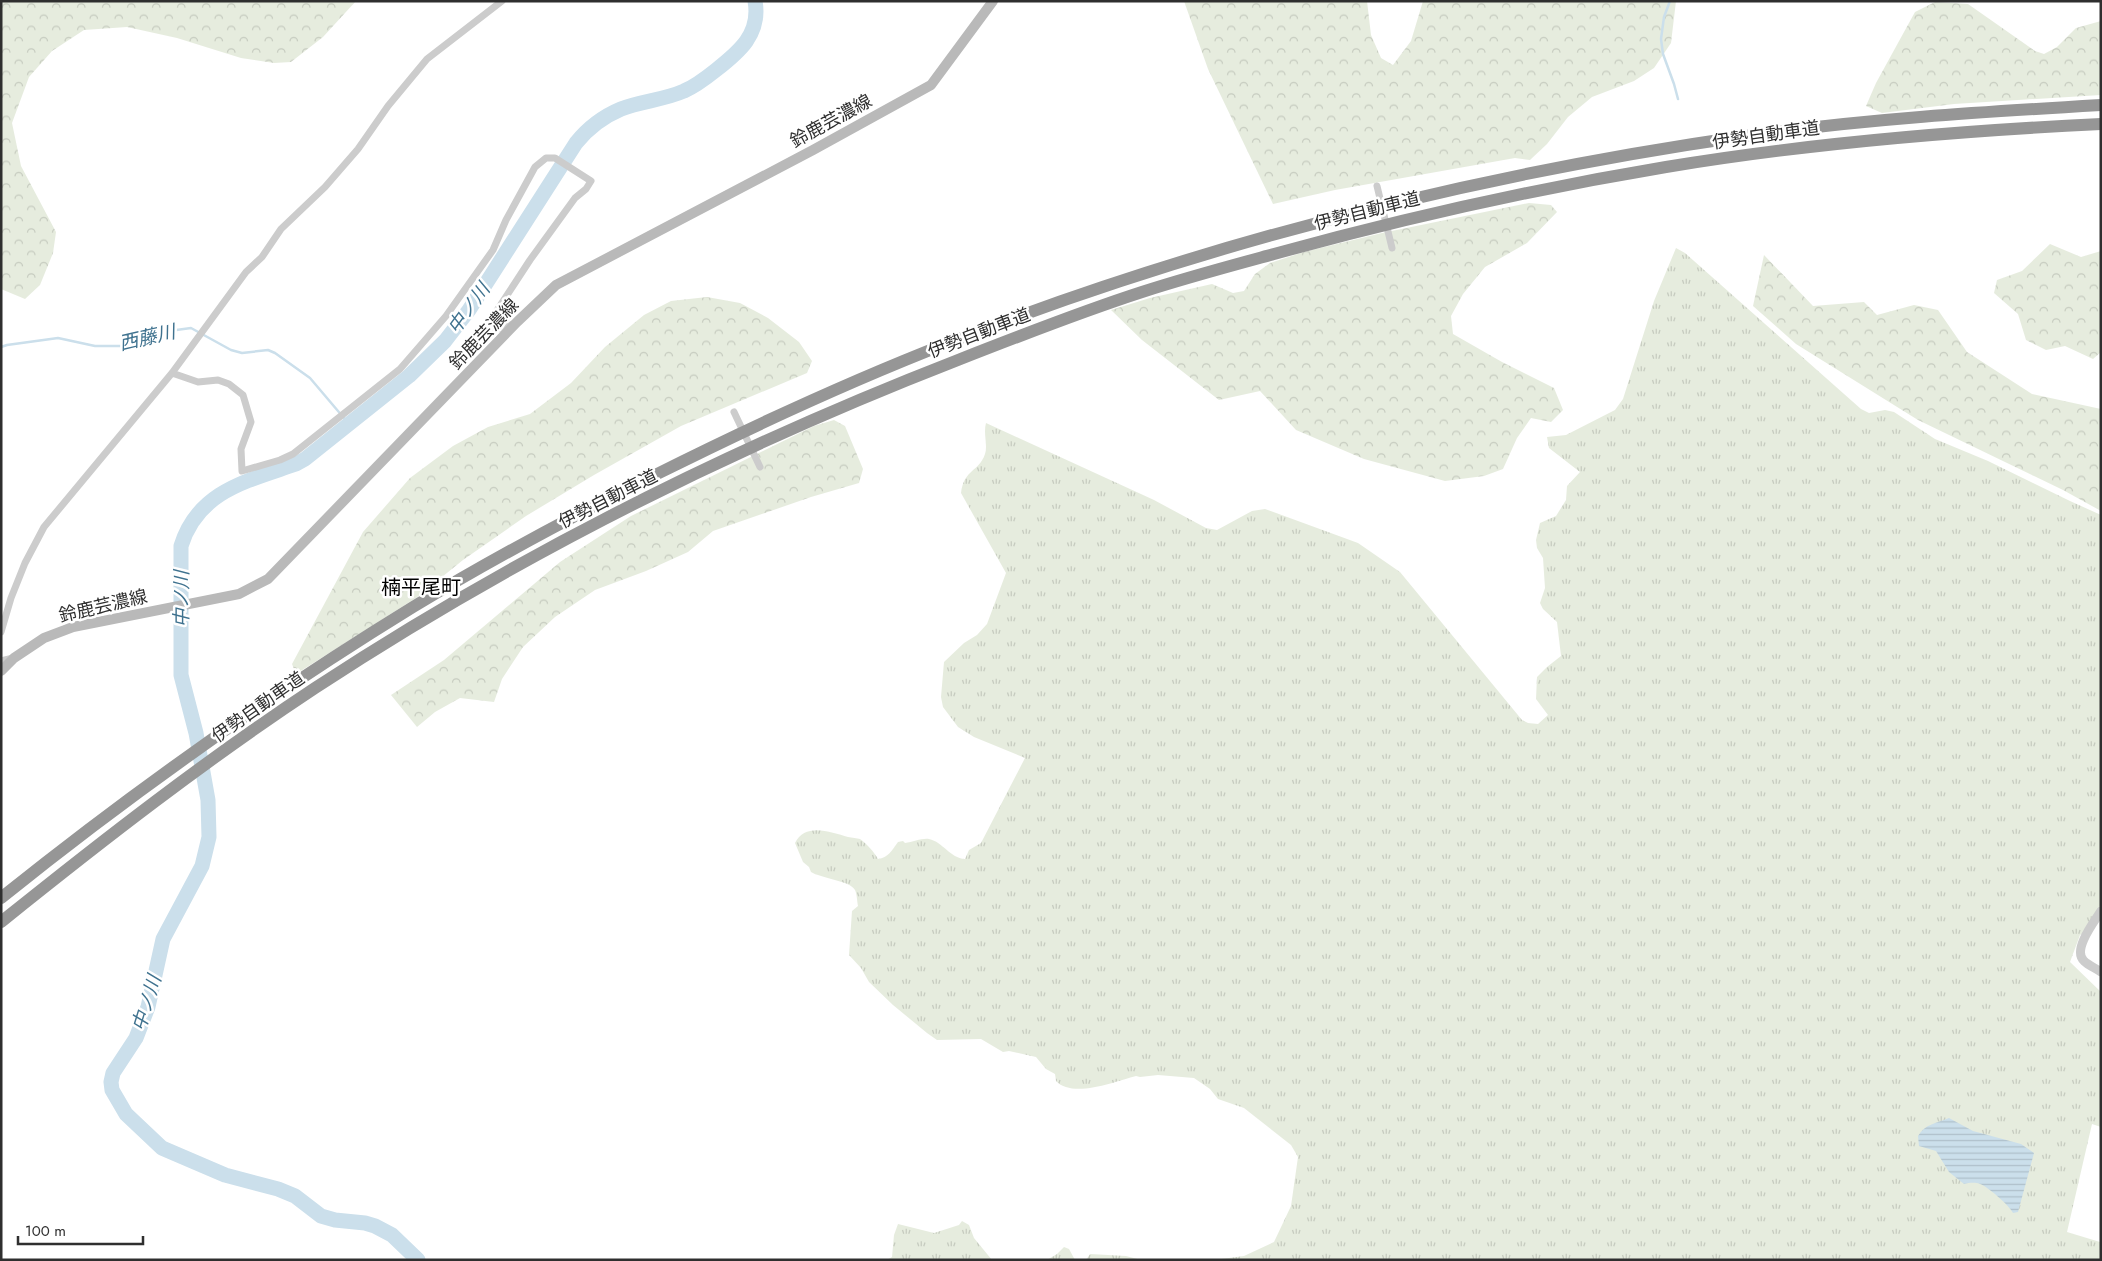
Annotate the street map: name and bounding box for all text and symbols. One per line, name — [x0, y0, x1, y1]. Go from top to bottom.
street label: 鈴鹿芸濃線 — [785, 88, 877, 154]
street label: 伊勢自動車道 — [1711, 115, 1821, 155]
street label: 伊勢自動車道 — [1311, 185, 1423, 237]
water label: 中ノ川 — [441, 276, 497, 339]
street label: 鈴鹿芸濃線 — [443, 293, 525, 375]
street label: 伊勢自動車道 — [924, 302, 1034, 364]
water label: 西藤川 — [116, 317, 180, 357]
street label: 伊勢自動車道 — [554, 463, 662, 535]
water label: 中ノ川 — [168, 569, 195, 628]
district label: 楠平尾町 — [381, 573, 461, 602]
street label: 鈴鹿芸濃線 — [56, 583, 150, 629]
street label: 伊勢自動車道 — [206, 665, 310, 749]
water label: 中ノ川 — [125, 970, 168, 1034]
scale bar — [18, 1214, 142, 1246]
text: 100 m — [25, 1220, 66, 1242]

